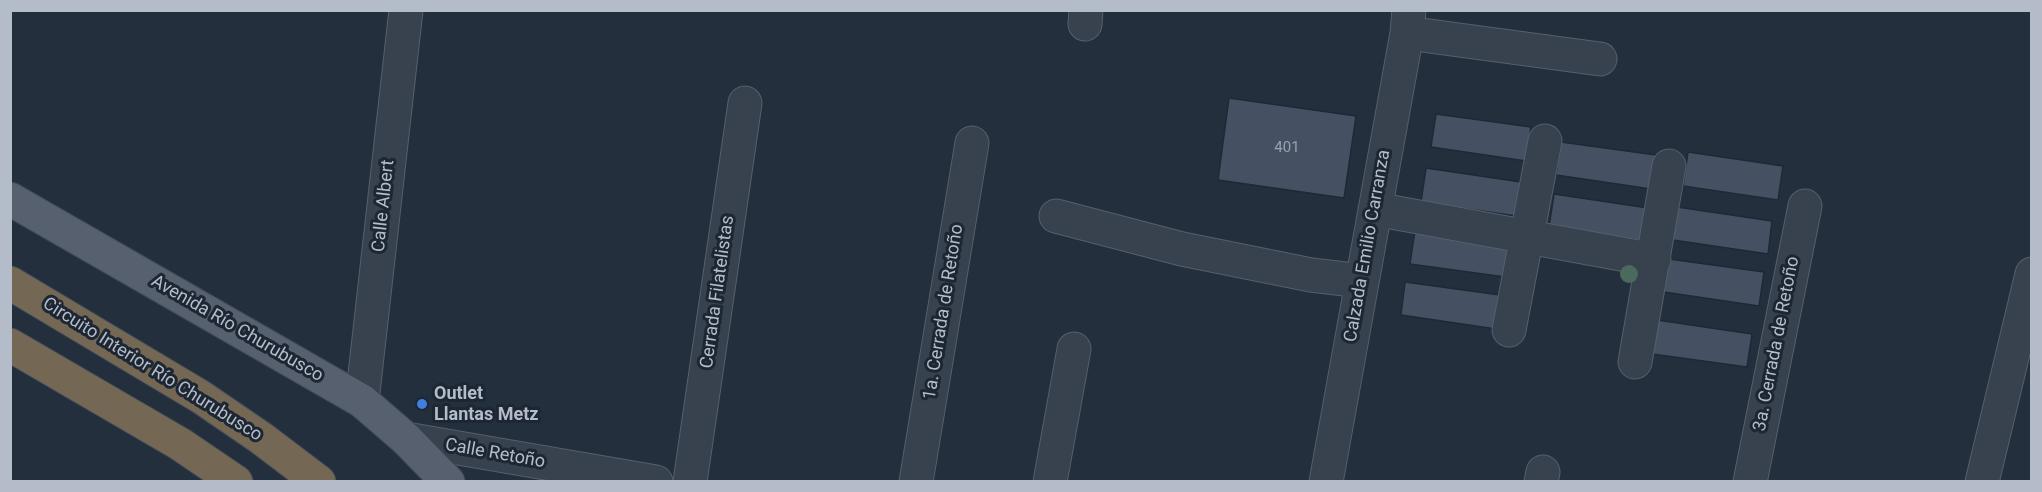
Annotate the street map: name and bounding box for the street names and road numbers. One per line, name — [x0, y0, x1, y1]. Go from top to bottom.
street label: Calzada Emilio Carranza — [1340, 148, 1396, 344]
street label: Calle Albert — [368, 159, 400, 253]
street label: Cerrada Filatelistas — [697, 214, 739, 370]
street label: 1a. Cerrada de Retoño — [919, 223, 969, 401]
street label: 3a. Cerrada de Retoño — [1749, 255, 1805, 433]
street label: Avenida Río Churubusco — [147, 271, 327, 387]
street label: Circuito Interior Río Churubusco — [38, 293, 266, 447]
street label: Calle Retoño — [443, 435, 547, 473]

